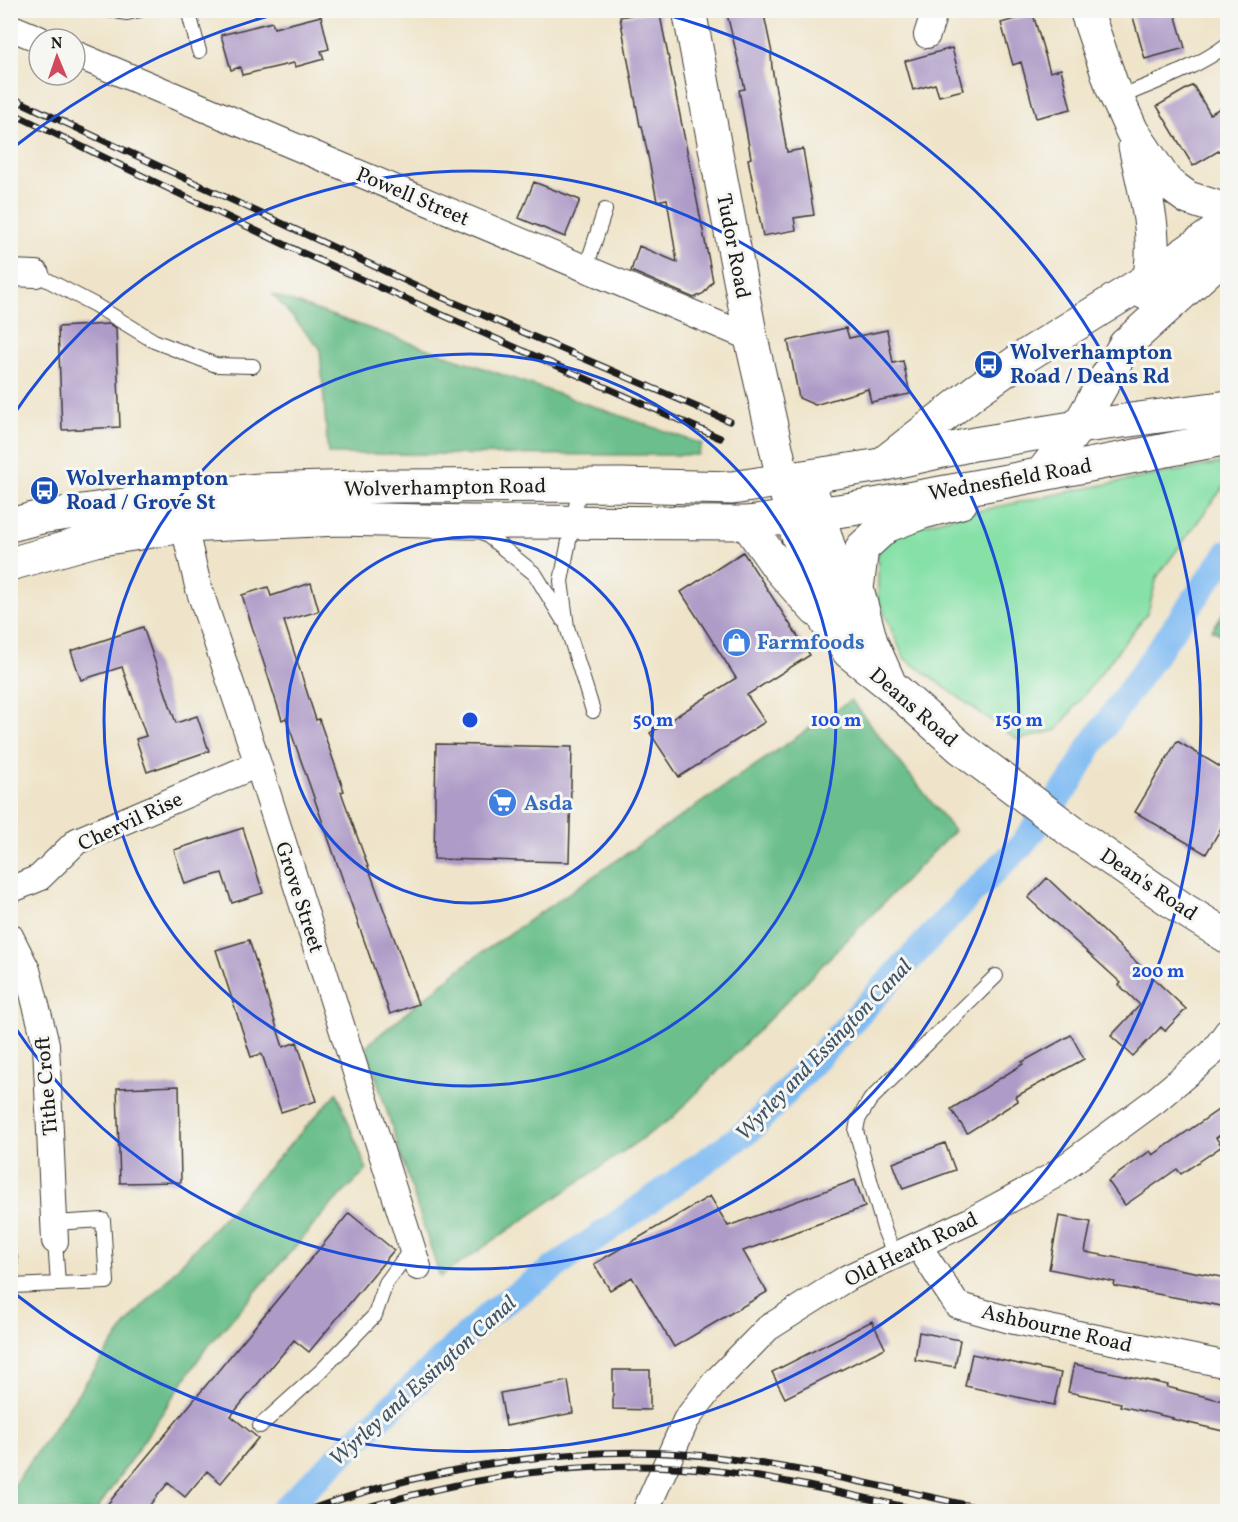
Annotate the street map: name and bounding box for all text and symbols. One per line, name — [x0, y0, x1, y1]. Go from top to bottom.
north arrow — [27, 27, 87, 87]
text: N — [50, 33, 63, 55]
street label: Powell Street — [351, 160, 474, 234]
street label: Tudor Road — [708, 191, 757, 301]
place label: Wolverhampton Road / Deans Rd — [1010, 339, 1173, 392]
bus stop icon: Wolverhampton Road / Deans Rd — [973, 348, 1005, 380]
street label: Wednesfield Road — [926, 452, 1094, 509]
place label: Wolverhampton Road / Grove St — [66, 465, 229, 518]
street label: Wolverhampton Road — [344, 472, 546, 505]
bus stop icon: Wolverhampton Road / Grove St — [29, 474, 61, 506]
shop icon: Farmfoods — [720, 626, 752, 658]
place label: Farmfoods — [757, 629, 865, 658]
street label: Deans Road — [862, 661, 964, 755]
text: 50 m — [633, 709, 673, 734]
text: 100 m — [811, 709, 861, 734]
text: 150 m — [995, 709, 1043, 734]
centre of rings — [460, 710, 480, 730]
street label: Chervil Rise — [74, 785, 188, 859]
supermarket icon: Asda — [487, 787, 519, 819]
place label: Asda — [524, 790, 573, 819]
street label: Grove Street — [267, 838, 330, 957]
street label: Dean's Road — [1094, 842, 1203, 929]
water label: Wyrley and Essington Canal — [729, 952, 920, 1149]
text: 200 m — [1132, 960, 1184, 985]
street label: Tithe Croft — [29, 1035, 66, 1137]
street label: Old Heath Road — [840, 1206, 983, 1295]
water label: Wyrley and Essington Canal — [323, 1289, 524, 1474]
street label: Ashbourne Road — [979, 1298, 1135, 1361]

